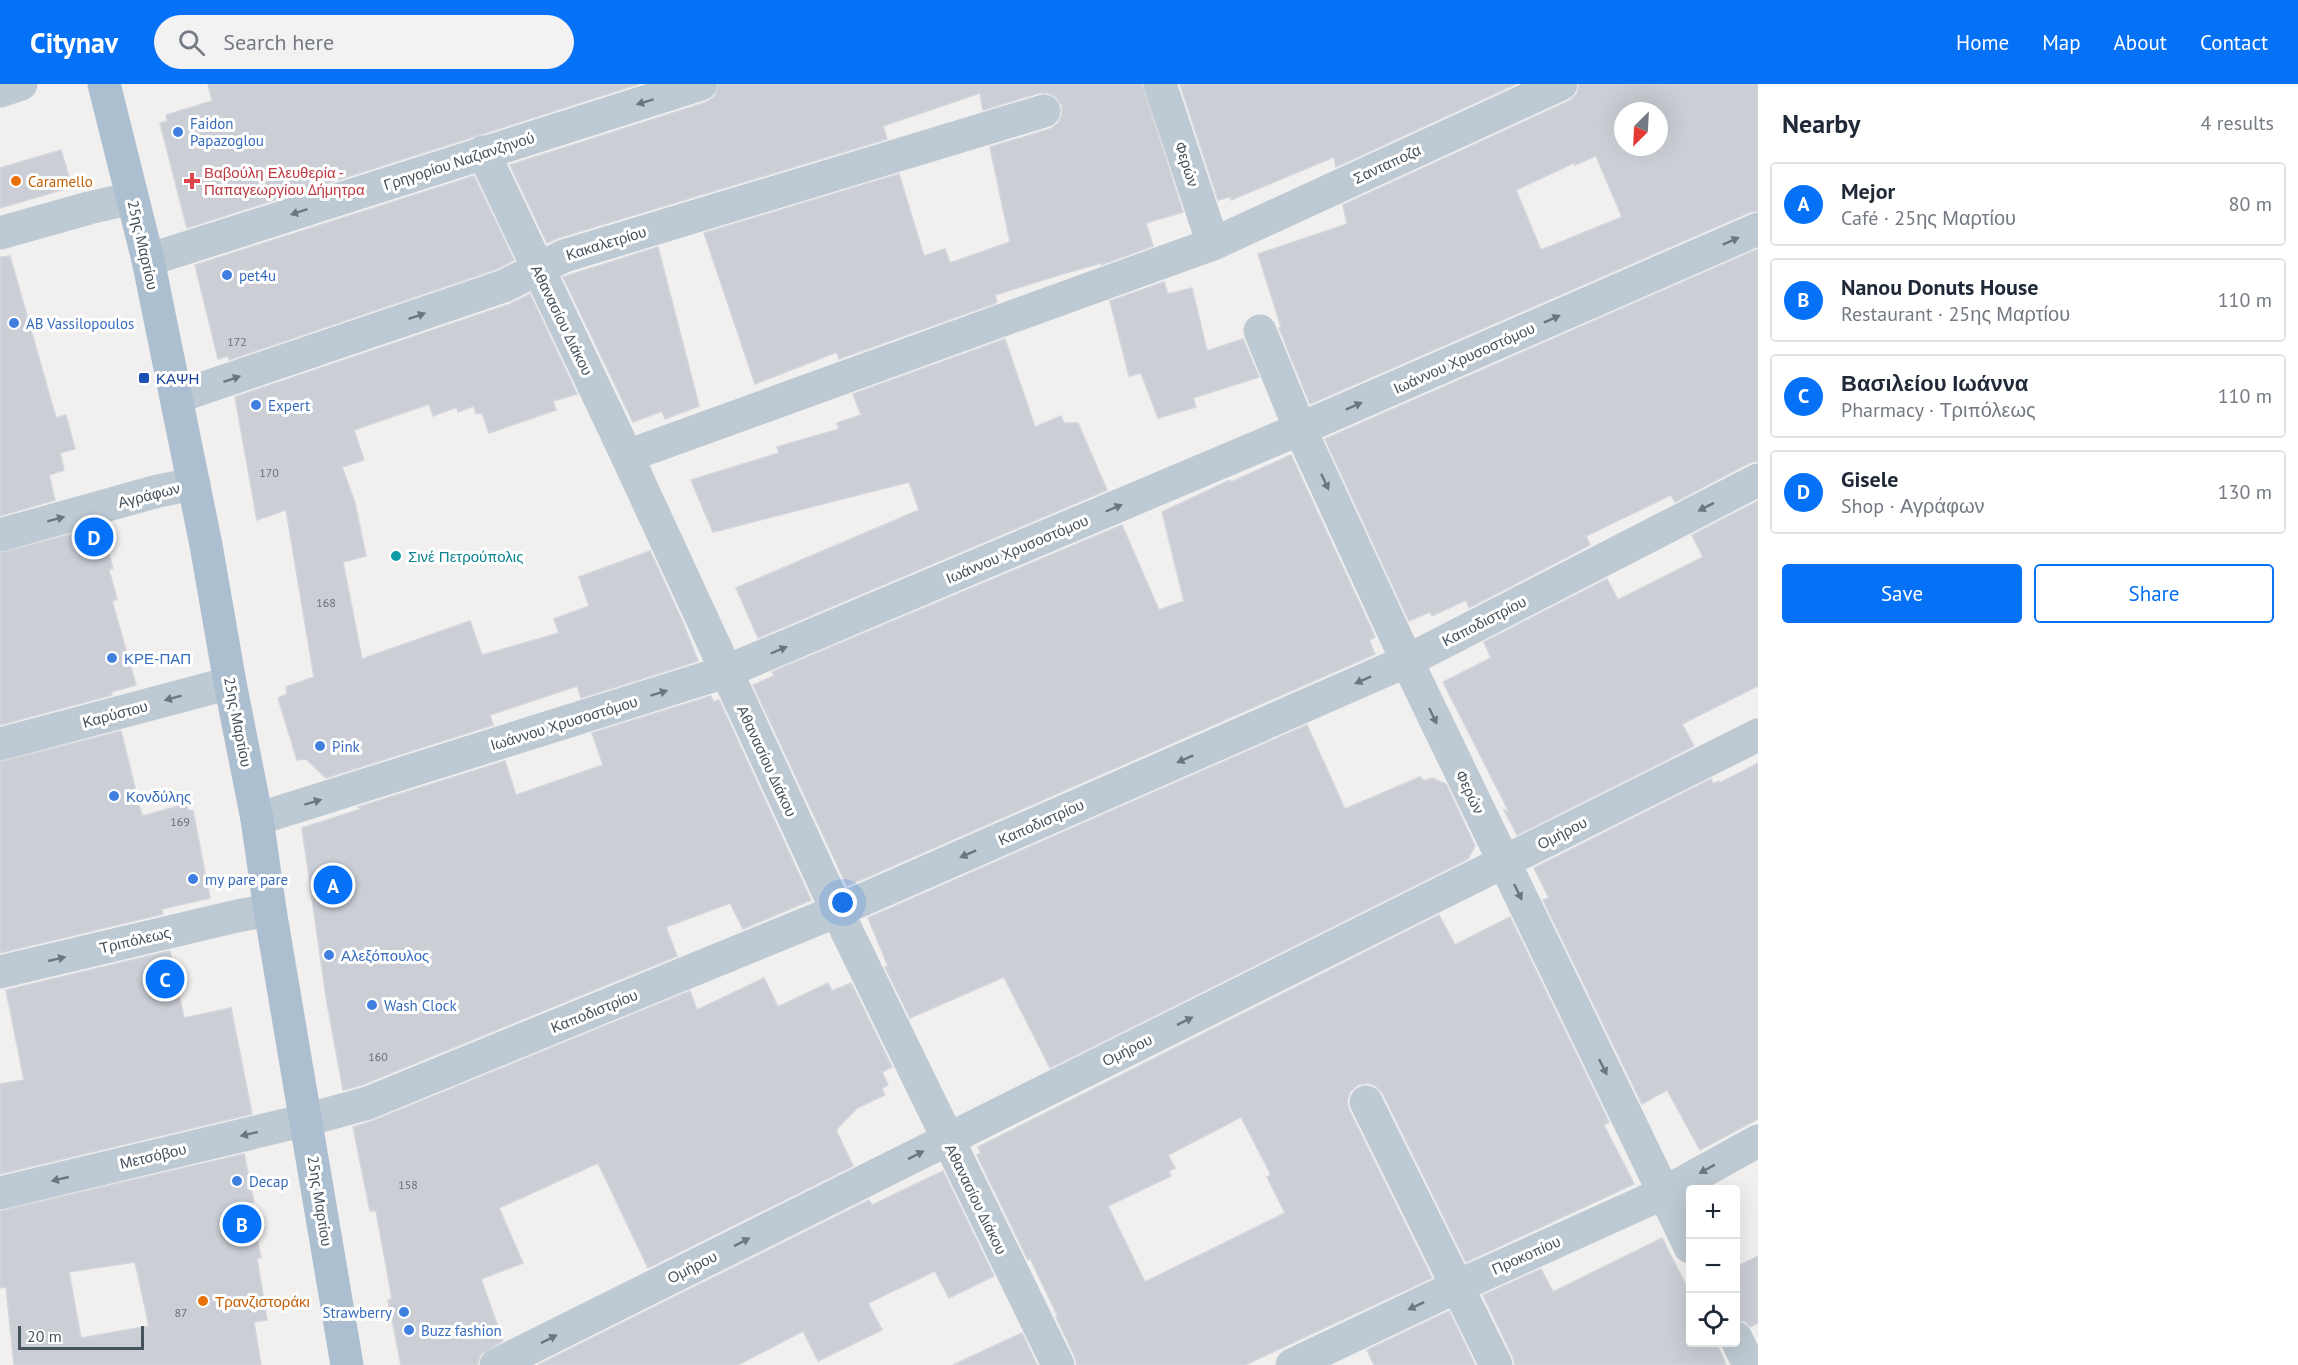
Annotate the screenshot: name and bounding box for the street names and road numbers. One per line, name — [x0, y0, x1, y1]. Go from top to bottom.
street label: Γρηγορίου Ναζιανζηνού — [381, 128, 537, 194]
street label: Φερών — [1171, 139, 1203, 189]
street label: Σανταποζα — [1350, 140, 1424, 188]
street label: 25ης Μαρτίου — [123, 198, 163, 292]
street label: Κακαλετρίου — [564, 222, 648, 264]
street label: Αθανασίου Διάκου — [527, 262, 597, 378]
street label: Ιωάννου Χρυσοστόμου — [1390, 318, 1538, 398]
street label: Αγράφων — [116, 478, 182, 512]
street label: Ιωάννου Χρυσοστόμου — [943, 510, 1091, 588]
street label: Καποδιστρίου — [1439, 592, 1529, 650]
street label: 25ης Μαρτίου — [220, 675, 256, 769]
street label: Ιωάννου Χρυσοστόμου — [488, 692, 640, 754]
street label: Καρύστου — [80, 696, 150, 732]
street label: Αθανασίου Διάκου — [733, 702, 801, 820]
street label: Φερών — [1451, 767, 1489, 817]
street label: Καποδιστρίου — [995, 795, 1087, 849]
street label: Ομήρου — [1534, 812, 1590, 854]
street label: Τριπόλεως — [98, 923, 172, 957]
street label: Καποδιστρίου — [548, 985, 640, 1037]
street label: Ομήρου — [1099, 1030, 1155, 1070]
street label: Μετσόβου — [118, 1139, 188, 1173]
street label: Αθανασίου Διάκου — [941, 1141, 1011, 1257]
street label: 25ης Μαρτίου — [303, 1154, 337, 1248]
street label: Προκοπίου — [1489, 1231, 1563, 1279]
street label: Ομήρου — [664, 1246, 720, 1288]

